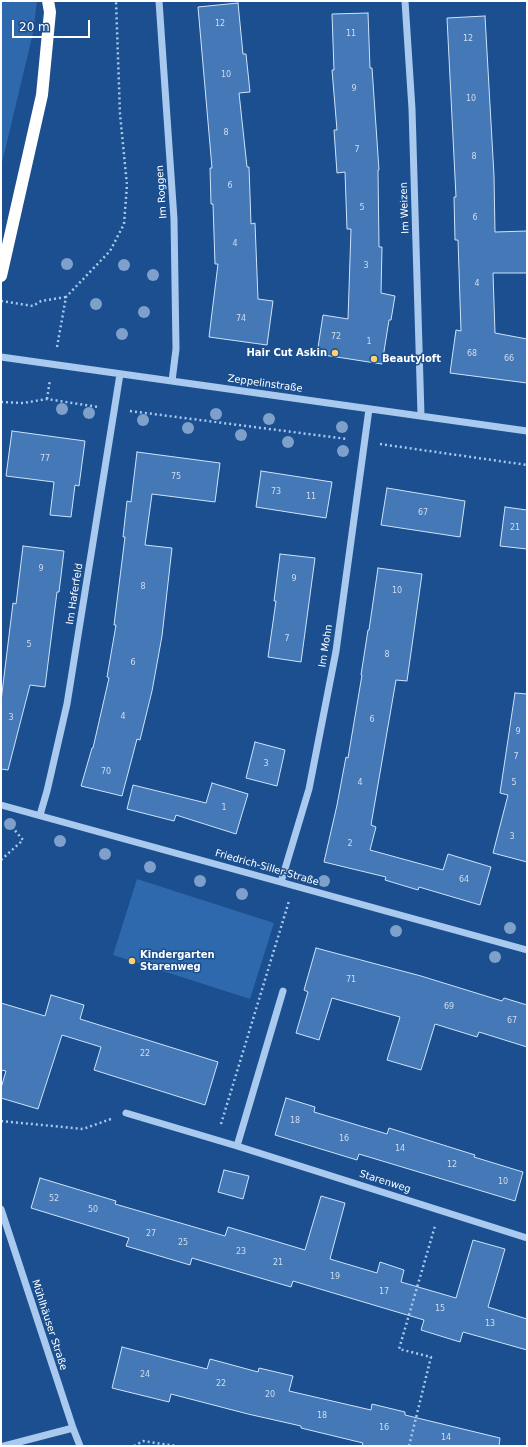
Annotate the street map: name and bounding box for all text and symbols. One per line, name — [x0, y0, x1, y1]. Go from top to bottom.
scale bar — [14, 12, 92, 38]
house number: 12 — [215, 19, 225, 29]
text: 20 m — [19, 20, 50, 34]
house number: 11 — [346, 29, 356, 39]
house number: 12 — [463, 34, 473, 44]
house number: 10 — [221, 70, 231, 80]
house number: 9 — [351, 84, 357, 94]
house number: 10 — [466, 94, 476, 104]
house number: 8 — [223, 128, 229, 138]
house number: 7 — [354, 145, 360, 155]
house number: 8 — [471, 152, 477, 162]
street label: Im Roggen — [154, 165, 170, 219]
house number: 6 — [227, 181, 233, 191]
street label: Im Weizen — [398, 182, 412, 234]
house number: 5 — [359, 203, 365, 213]
house number: 6 — [472, 213, 478, 223]
house number: 4 — [232, 239, 238, 249]
house number: 3 — [363, 261, 369, 271]
house number: 4 — [474, 279, 480, 289]
house number: 74 — [236, 314, 246, 324]
house number: 72 — [331, 332, 341, 342]
house number: 1 — [366, 337, 372, 347]
place label: Hair Cut Askin — [246, 347, 327, 359]
marker: Hair Cut Askin — [330, 348, 340, 358]
house number: 68 — [467, 349, 477, 359]
place label: Beautyloft — [382, 353, 441, 365]
marker: Beautyloft — [369, 354, 379, 364]
house number: 66 — [504, 354, 514, 364]
street label: Zeppelinstraße — [227, 373, 303, 395]
house number: 77 — [40, 454, 50, 464]
house number: 75 — [171, 472, 181, 482]
house number: 73 — [271, 487, 281, 497]
house number: 11 — [306, 492, 316, 502]
house number: 67 — [418, 508, 428, 518]
house number: 21 — [510, 523, 520, 533]
street label: Im Haferfeld — [64, 562, 86, 626]
house number: 9 — [38, 564, 44, 574]
house number: 9 — [291, 574, 297, 584]
house number: 8 — [140, 582, 146, 592]
house number: 10 — [392, 586, 402, 596]
street label: Im Mohn — [317, 624, 335, 668]
house number: 7 — [284, 634, 290, 644]
house number: 5 — [26, 640, 32, 650]
house number: 8 — [384, 650, 390, 660]
house number: 6 — [130, 658, 136, 668]
house number: 4 — [120, 712, 126, 722]
house number: 3 — [8, 713, 14, 723]
house number: 6 — [369, 715, 375, 725]
house number: 9 — [515, 727, 521, 737]
house number: 7 — [513, 752, 519, 762]
house number: 3 — [263, 759, 269, 769]
house number: 70 — [101, 767, 111, 777]
house number: 4 — [357, 778, 363, 788]
house number: 5 — [511, 778, 517, 788]
house number: 1 — [221, 803, 227, 813]
house number: 3 — [509, 832, 515, 842]
house number: 2 — [347, 839, 353, 849]
street label: Friedrich-Siller-Straße — [214, 847, 320, 889]
house number: 64 — [459, 875, 469, 885]
place label: Kindergarten Starenweg — [140, 949, 215, 972]
marker: Kindergarten Starenweg — [127, 956, 137, 966]
house number: 71 — [346, 975, 356, 985]
house number: 69 — [444, 1002, 454, 1012]
house number: 67 — [507, 1016, 517, 1026]
house number: 22 — [140, 1049, 150, 1059]
house number: 18 — [290, 1116, 300, 1126]
house number: 16 — [339, 1134, 349, 1144]
house number: 14 — [395, 1144, 405, 1154]
house number: 12 — [447, 1160, 457, 1170]
street label: Starenweg — [358, 1168, 412, 1196]
house number: 10 — [498, 1177, 508, 1187]
house number: 52 — [49, 1194, 59, 1204]
house number: 50 — [88, 1205, 98, 1215]
house number: 27 — [146, 1229, 156, 1239]
house number: 25 — [178, 1238, 188, 1248]
house number: 23 — [236, 1247, 246, 1257]
house number: 21 — [273, 1258, 283, 1268]
house number: 19 — [330, 1272, 340, 1282]
street label: Mühlhäuser Straße — [29, 1278, 69, 1372]
house number: 17 — [379, 1287, 389, 1297]
house number: 15 — [435, 1304, 445, 1314]
house number: 13 — [485, 1319, 495, 1329]
house number: 24 — [140, 1370, 150, 1380]
house number: 22 — [216, 1379, 226, 1389]
house number: 20 — [265, 1390, 275, 1400]
house number: 18 — [317, 1411, 327, 1421]
house number: 16 — [379, 1423, 389, 1433]
house number: 14 — [441, 1433, 451, 1443]

